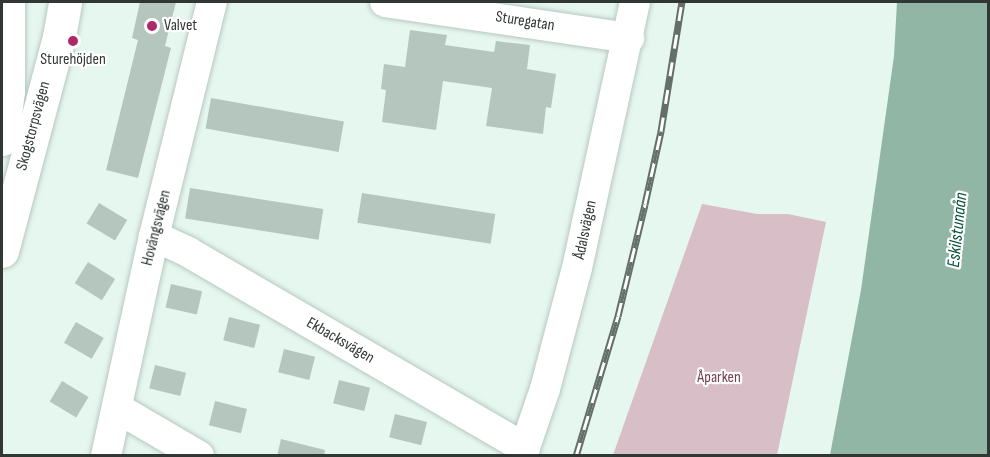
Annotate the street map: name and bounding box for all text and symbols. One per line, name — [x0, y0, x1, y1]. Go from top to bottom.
street label: Sturegatan — [494, 8, 556, 36]
place label: Valvet — [164, 16, 197, 36]
marker: Valvet — [145, 19, 159, 33]
marker: Sturehöjden — [66, 34, 80, 48]
place label: Sturehöjden — [40, 50, 106, 70]
street label: Skogstorpsvägen — [13, 79, 55, 173]
street label: Hovängsvägen — [138, 188, 176, 268]
water label: Eskilstunaån — [943, 191, 973, 269]
street label: Ådalsvägen — [570, 199, 602, 261]
street label: Ekbacksvägen — [303, 314, 377, 368]
park label: Åparken — [697, 368, 741, 388]

